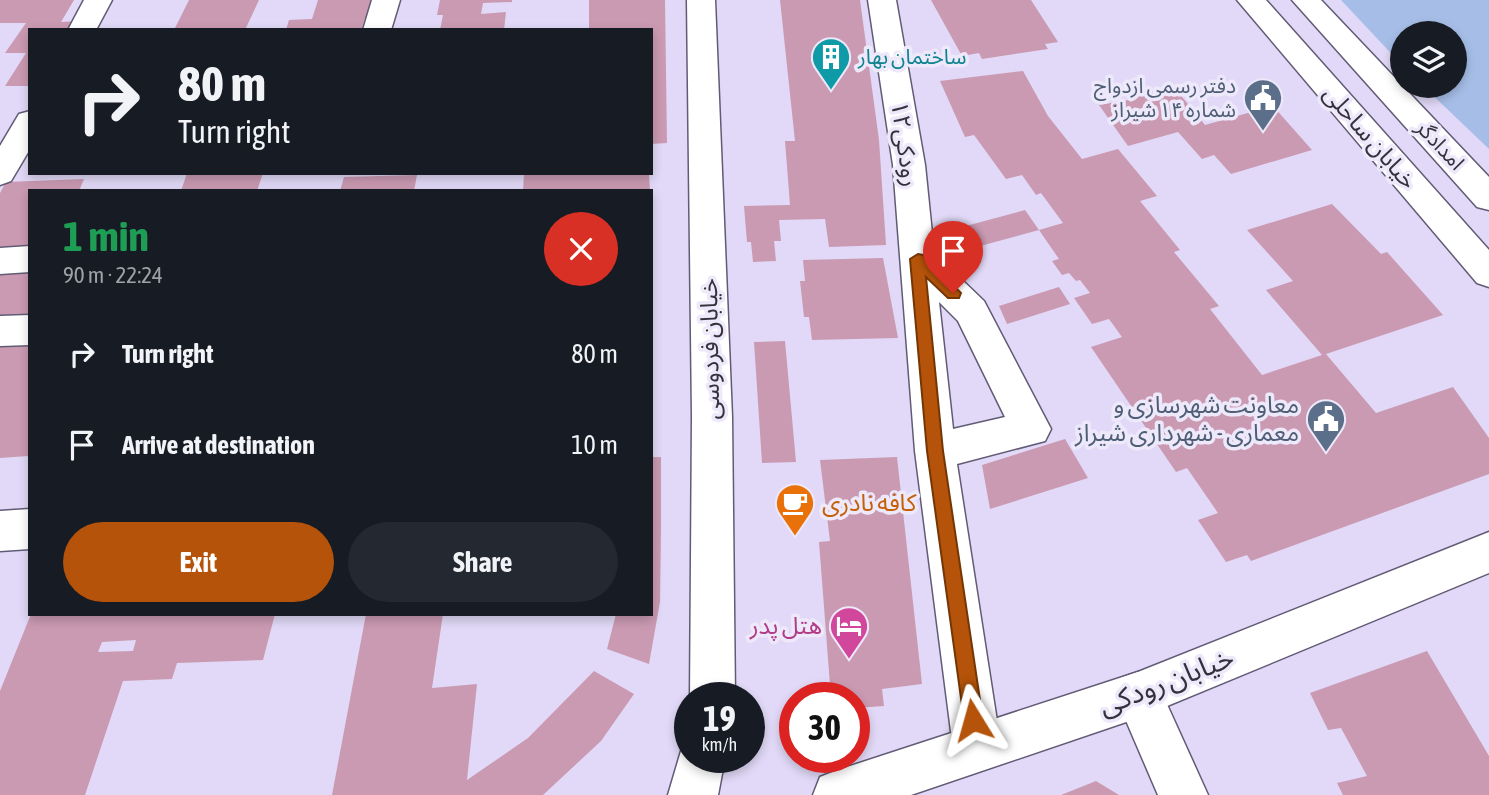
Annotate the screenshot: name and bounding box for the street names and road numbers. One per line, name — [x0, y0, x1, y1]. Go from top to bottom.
street label: خیابان ساحلی — [1317, 79, 1423, 195]
street label: رودکی۱۲ — [885, 99, 925, 189]
street label: امدادگر — [1410, 114, 1470, 175]
street label: خیابان فردوسی — [695, 278, 725, 420]
street label: خیابان رودکی — [1094, 641, 1238, 722]

